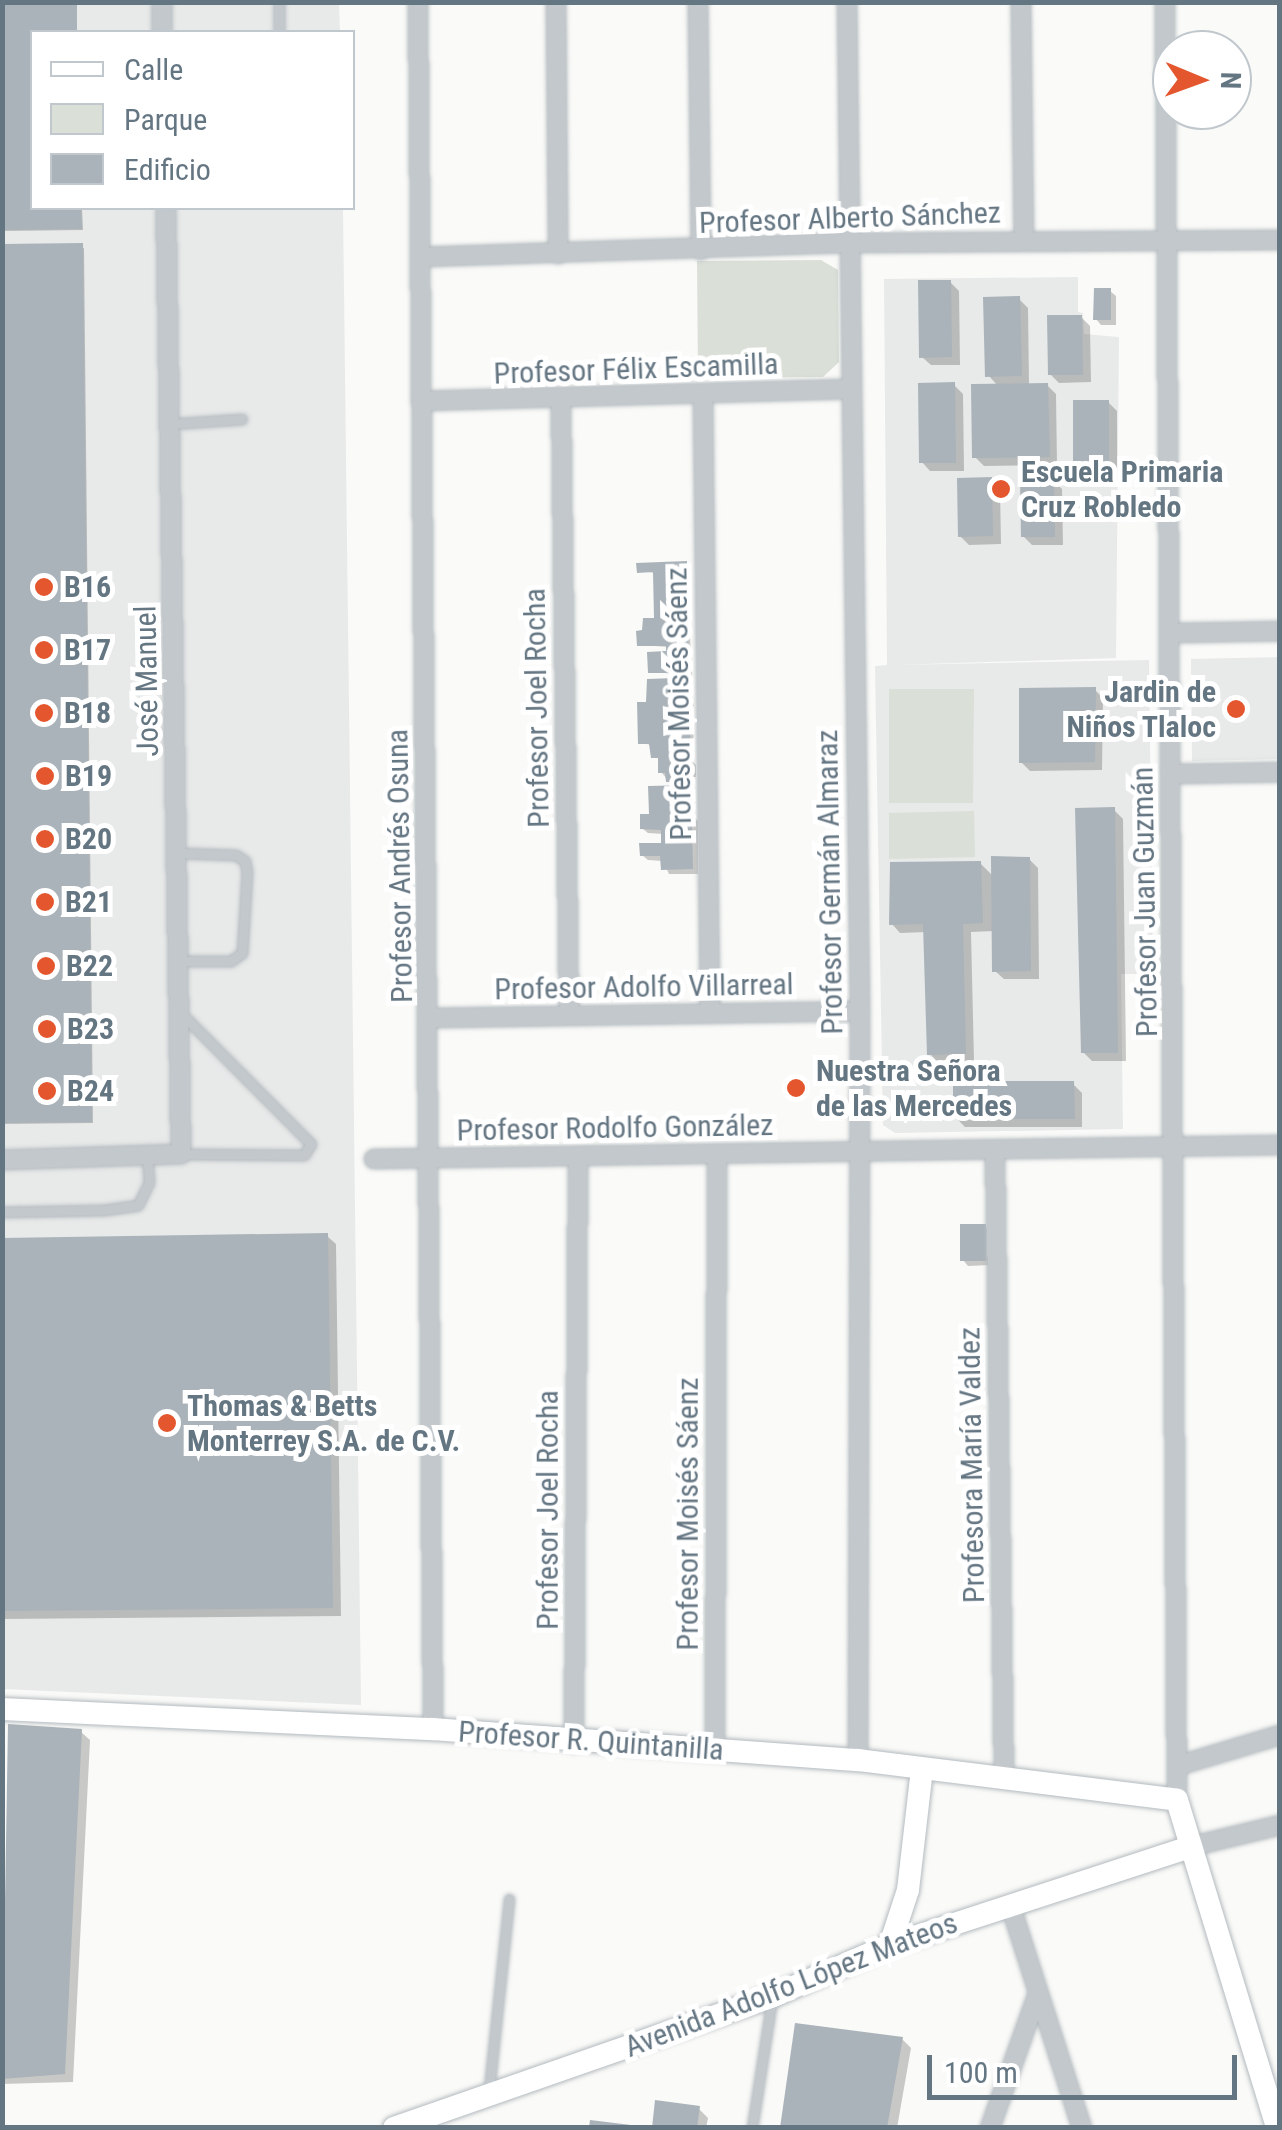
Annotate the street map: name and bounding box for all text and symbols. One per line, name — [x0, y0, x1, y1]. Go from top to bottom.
legend — [30, 30, 355, 210]
north arrow — [1152, 30, 1252, 130]
text: Calle — [124, 52, 183, 87]
text: N — [1214, 72, 1247, 89]
text: Parque — [124, 102, 207, 137]
text: Edificio — [124, 152, 211, 187]
street label: Profesor Alberto Sánchez — [698, 195, 1002, 241]
street label: Profesor Félix Escamilla — [493, 346, 779, 392]
place label: Escuela Primaria Cruz Robledo — [1021, 454, 1223, 524]
marker: Escuela Primaria Cruz Robledo — [990, 478, 1012, 500]
street label: Profesor Moisés Sáenz — [659, 567, 699, 841]
place label: B16 — [64, 569, 111, 605]
marker: B16 — [33, 576, 55, 598]
street label: Profesor Joel Rocha — [517, 588, 557, 828]
street label: José Manuel — [128, 605, 166, 757]
place label: B17 — [64, 632, 111, 668]
marker: B17 — [33, 639, 55, 661]
place label: Jardin de Niños Tlaloc — [1066, 674, 1216, 744]
place label: B18 — [64, 695, 111, 731]
marker: Jardin de Niños Tlaloc — [1225, 698, 1247, 720]
marker: B18 — [33, 702, 55, 724]
street label: Profesor Andrés Osuna — [380, 729, 420, 1003]
street label: Profesor Germán Almaraz — [809, 729, 851, 1035]
place label: B19 — [65, 758, 112, 794]
marker: B19 — [34, 765, 56, 787]
street label: Profesor Juan Guzmán — [1125, 767, 1165, 1037]
place label: B20 — [65, 821, 112, 857]
marker: B20 — [34, 828, 56, 850]
place label: B21 — [65, 884, 112, 920]
marker: B21 — [34, 891, 56, 913]
place label: B22 — [66, 948, 113, 984]
marker: B22 — [35, 955, 57, 977]
street label: Profesor Adolfo Villarreal — [494, 966, 794, 1008]
place label: B23 — [67, 1011, 114, 1047]
marker: B23 — [36, 1018, 58, 1040]
place label: Nuestra Señora de las Mercedes — [816, 1053, 1012, 1124]
place label: B24 — [67, 1073, 114, 1109]
marker: Nuestra Señora de las Mercedes — [785, 1077, 807, 1099]
marker: B24 — [36, 1080, 58, 1102]
street label: Profesor Rodolfo González — [456, 1107, 774, 1149]
street label: Profesora María Valdez — [952, 1327, 992, 1603]
street label: Profesor Moisés Sáenz — [670, 1377, 706, 1651]
place label: Thomas & Betts Monterrey S.A. de C.V. — [187, 1388, 460, 1458]
street label: Profesor Joel Rocha — [530, 1390, 566, 1630]
marker: Thomas & Betts Monterrey S.A. de C.V. — [156, 1412, 178, 1434]
street label: Profesor R. Quintanilla — [457, 1714, 725, 1768]
street label: Avenida Adolfo López Mateos — [620, 1905, 962, 2065]
scale bar — [932, 2035, 1242, 2097]
text: 100 m — [944, 2055, 1018, 2090]

